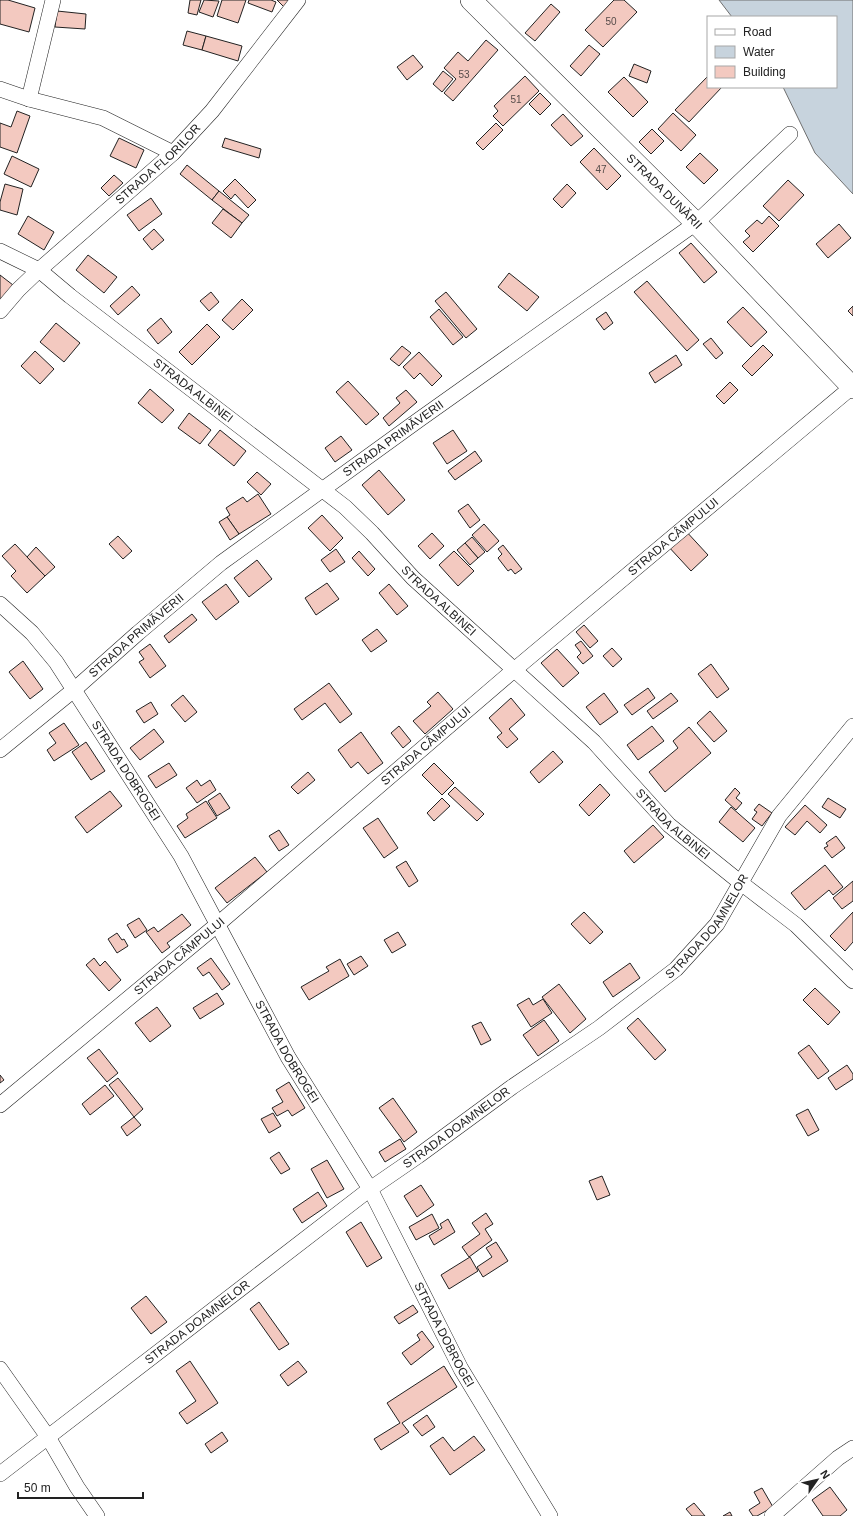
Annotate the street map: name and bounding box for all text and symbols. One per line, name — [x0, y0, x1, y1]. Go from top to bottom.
house number: 50 — [605, 16, 617, 27]
legend — [707, 16, 837, 88]
text: Road — [743, 25, 772, 39]
text: Water — [743, 45, 775, 59]
text: Building — [743, 65, 786, 79]
house number: 53 — [458, 69, 470, 80]
house number: 51 — [510, 94, 522, 105]
street label: STRADA FLORILOR — [112, 121, 204, 207]
street label: STRADA DUNĂRII — [623, 151, 705, 232]
house number: 47 — [595, 164, 607, 175]
street label: STRADA ALBINEI — [150, 355, 236, 425]
street label: STRADA PRIMĂVERII — [340, 398, 446, 480]
street label: STRADA CÂMPULUI — [625, 495, 721, 579]
street label: STRADA ALBINEI — [398, 563, 479, 639]
street label: STRADA PRIMĂVERII — [86, 591, 186, 680]
street label: STRADA CÂMPULUI — [378, 704, 473, 788]
street label: STRADA DOBROGEI — [89, 718, 163, 823]
street label: STRADA ALBINEI — [633, 786, 713, 862]
street label: STRADA DOAMNELOR — [663, 871, 751, 982]
street label: STRADA CÂMPULUI — [131, 915, 227, 998]
street label: STRADA DOBROGEI — [252, 998, 322, 1106]
street label: STRADA DOAMNELOR — [400, 1084, 513, 1171]
street label: STRADA DOAMNELOR — [142, 1277, 253, 1367]
street label: STRADA DOBROGEI — [411, 1280, 477, 1389]
north arrow — [797, 1460, 837, 1500]
text: N — [818, 1468, 833, 1481]
scale bar — [18, 1474, 143, 1500]
text: 50 m — [24, 1481, 51, 1495]

